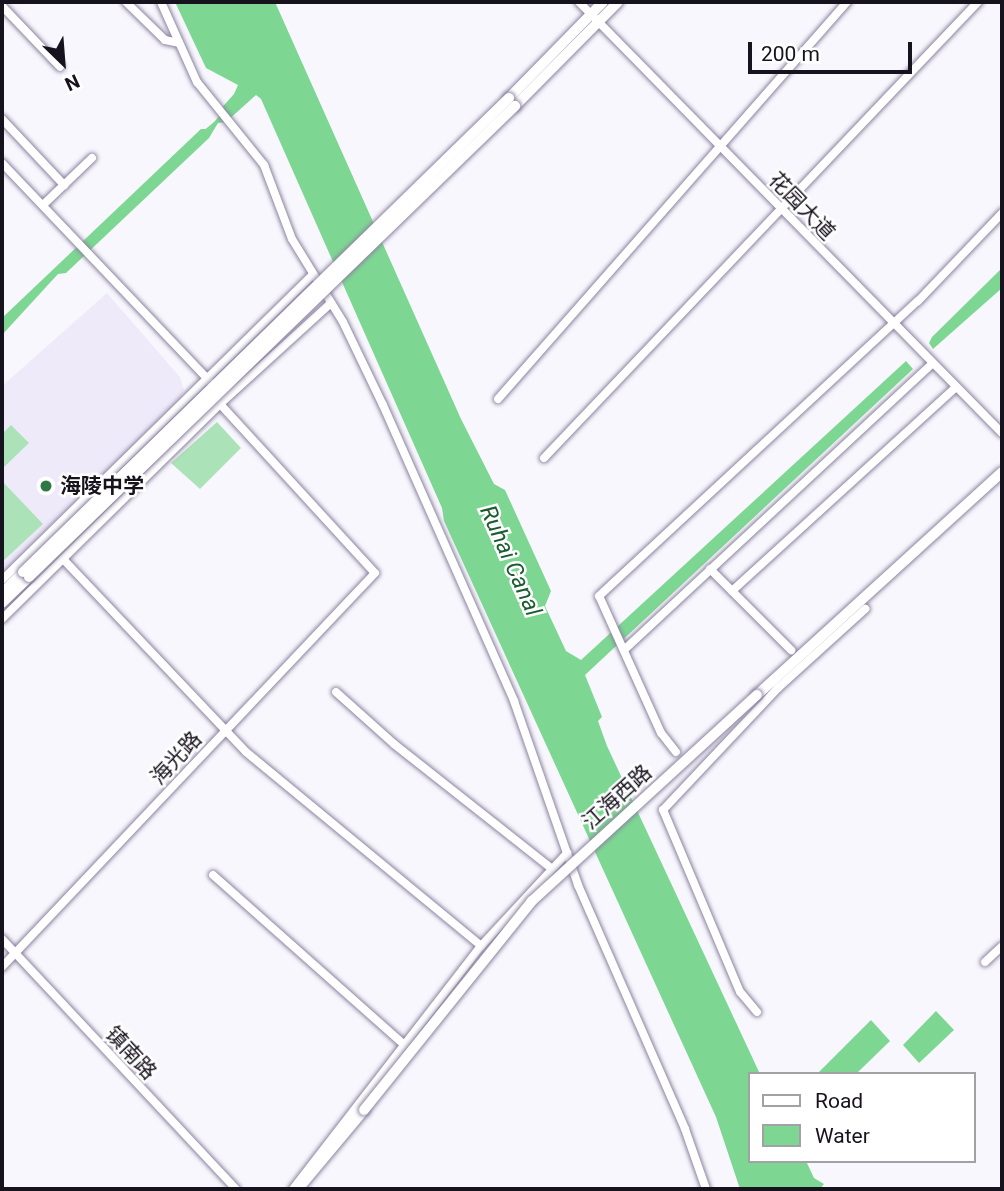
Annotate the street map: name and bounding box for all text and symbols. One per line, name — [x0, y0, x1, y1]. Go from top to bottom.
north arrow — [28, 28, 98, 98]
scale bar — [752, 28, 916, 72]
text: 200 m — [761, 42, 820, 66]
text: N — [61, 69, 83, 96]
street label: 花园大道 — [764, 167, 840, 245]
place label: 海陵中学 — [60, 473, 144, 499]
marker: 海陵中学 — [38, 478, 54, 494]
water label: Ruhai Canal — [473, 501, 547, 621]
street label: 海光路 — [145, 726, 207, 790]
street label: 江海西路 — [577, 760, 657, 834]
street label: 镇南路 — [100, 1021, 162, 1085]
legend — [748, 1072, 976, 1163]
text: Road — [815, 1089, 863, 1113]
text: Water — [815, 1124, 870, 1148]

